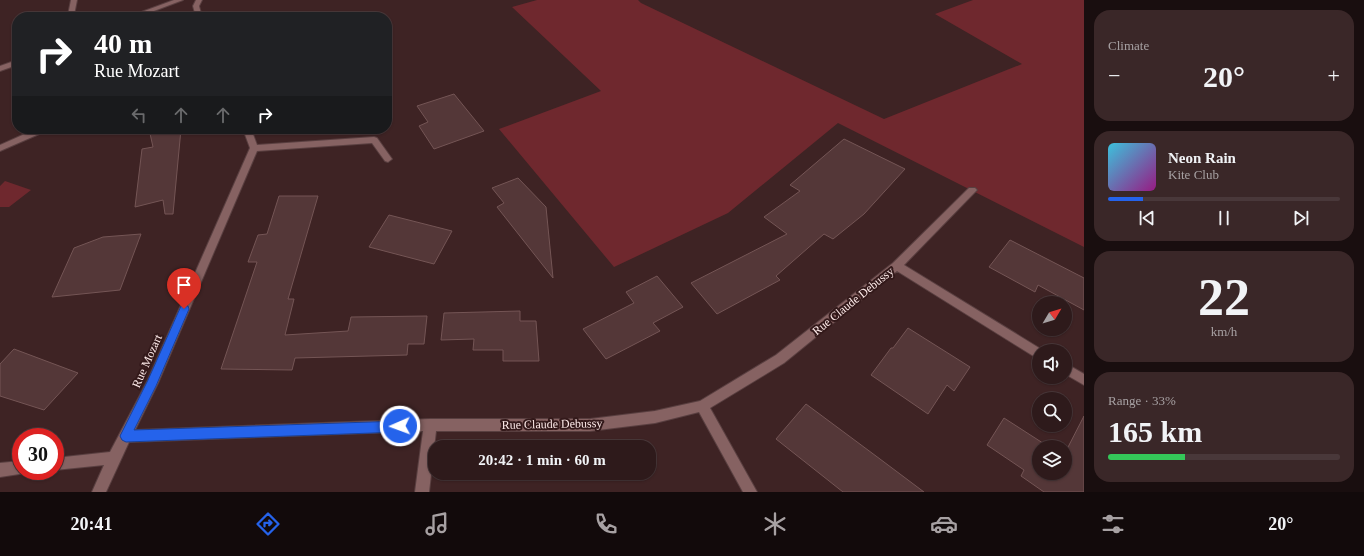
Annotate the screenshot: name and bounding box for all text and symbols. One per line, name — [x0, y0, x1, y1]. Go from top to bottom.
icon: right — [28, 28, 80, 80]
text: 40 m — [94, 28, 152, 59]
text: Climate — [1108, 38, 1149, 53]
text: 20° — [1203, 60, 1245, 93]
text: Rue Mozart — [94, 61, 179, 81]
text: − — [1108, 63, 1120, 88]
text: + — [1328, 63, 1340, 88]
icon: left — [128, 104, 150, 126]
icon: ahead — [170, 104, 192, 126]
icon: ahead — [212, 104, 234, 126]
icon: right — [254, 104, 276, 126]
text: Neon Rain — [1168, 150, 1236, 166]
text: Kite Club — [1168, 167, 1219, 182]
icon: previous — [1136, 207, 1158, 229]
icon: pause — [1213, 207, 1235, 229]
icon: next — [1290, 207, 1312, 229]
street label: Rue Claude Debussy — [809, 264, 897, 338]
pin — [167, 268, 201, 309]
text: 22 — [1198, 269, 1250, 326]
icon: arrive — [173, 274, 195, 296]
north arrow — [1032, 296, 1072, 336]
map controls — [1032, 296, 1072, 480]
text: km/h — [1211, 324, 1237, 339]
street label: Rue Mozart — [129, 332, 165, 390]
button: sound — [1032, 344, 1072, 384]
button: search — [1032, 392, 1072, 432]
text: Range · 33% — [1108, 393, 1176, 408]
position arrow — [379, 405, 421, 447]
text: 165 km — [1108, 415, 1202, 448]
street label: Rue Claude Debussy — [502, 416, 602, 432]
speed limit sign: 30 — [12, 428, 64, 480]
button: layers — [1032, 440, 1072, 480]
text: 20:42 · 1 min · 60 m — [478, 452, 606, 468]
icon: directions — [254, 510, 282, 538]
icon: music — [423, 510, 451, 538]
icon: phone — [592, 510, 620, 538]
icon: climate — [761, 510, 789, 538]
icon: car — [930, 510, 958, 538]
icon: filters — [1099, 510, 1127, 538]
text: 20:41 — [71, 514, 113, 534]
text: 20° — [1268, 514, 1293, 534]

